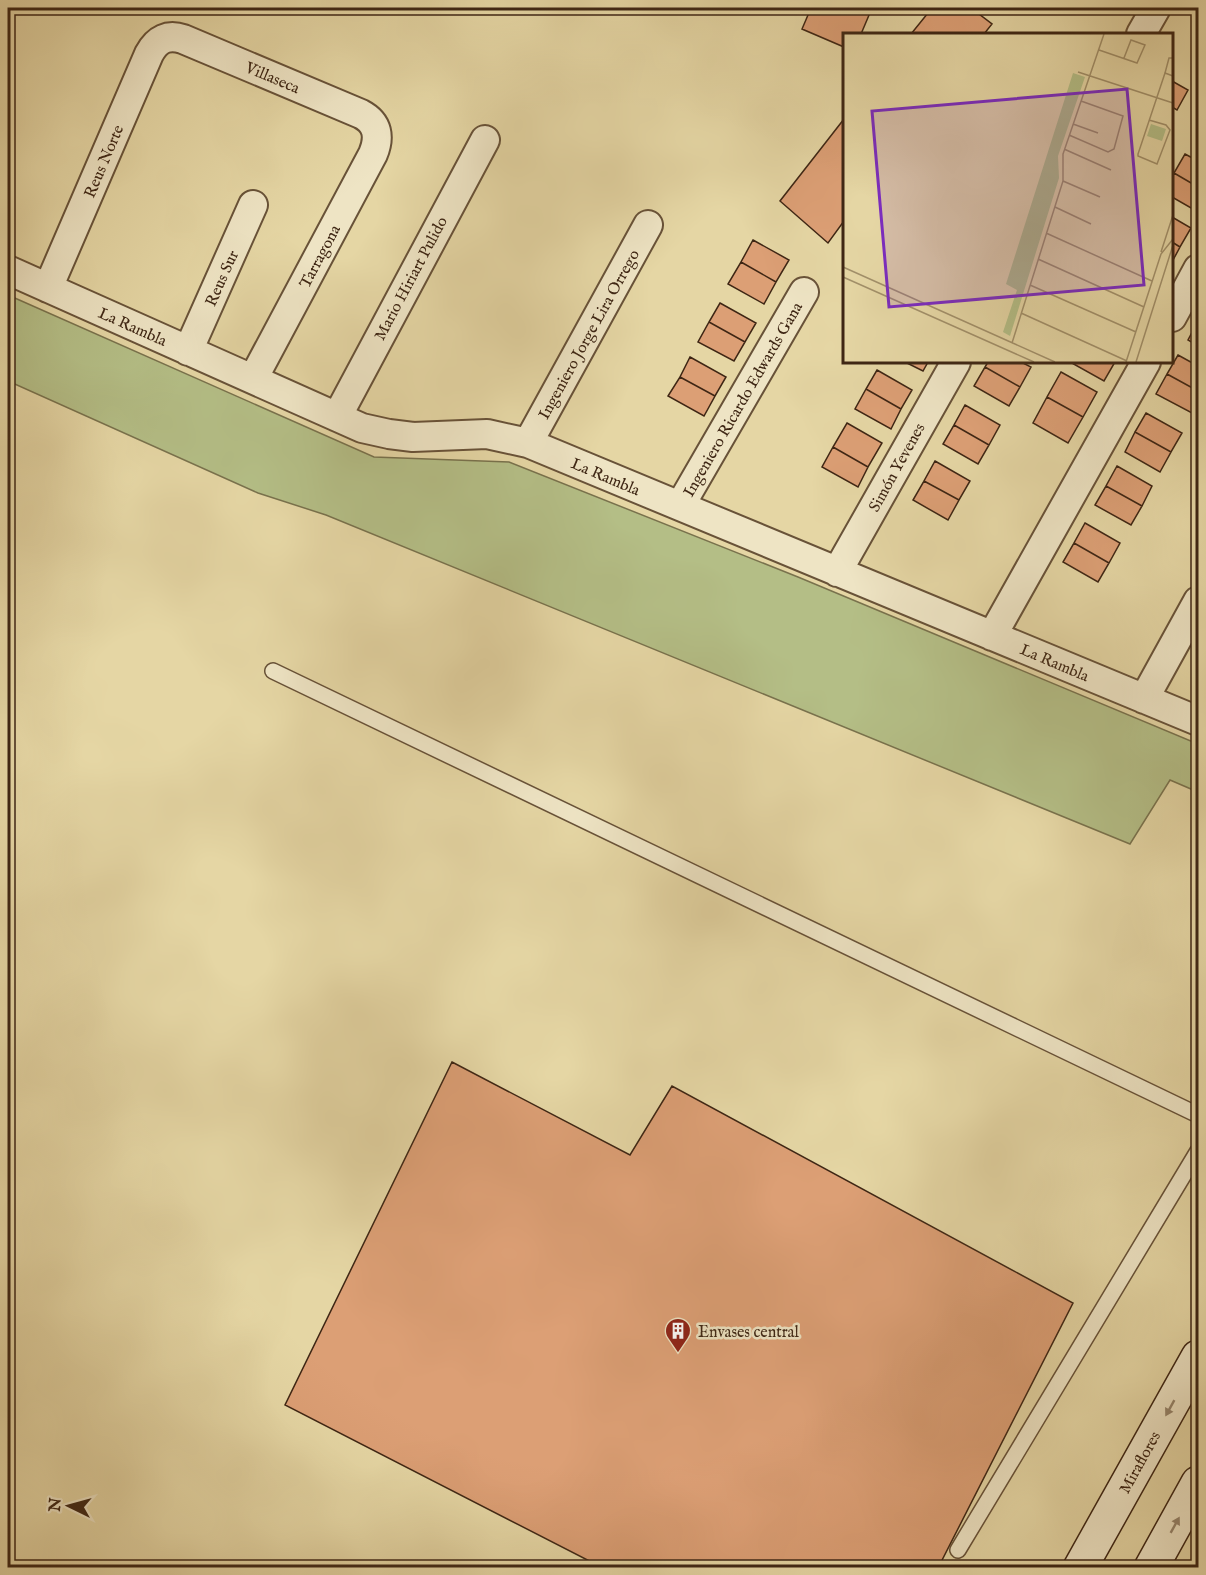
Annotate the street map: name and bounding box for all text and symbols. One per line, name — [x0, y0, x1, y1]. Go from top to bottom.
inset map — [843, 33, 1173, 363]
street label: Villaseca — [241, 58, 303, 99]
street label: Reus Norte — [80, 122, 129, 201]
street label: Mario Hiriart Pulido — [371, 213, 453, 344]
street label: Tarragona — [296, 222, 346, 292]
street label: Ingeniero Jorge Lira Orrego — [535, 246, 645, 423]
street label: Reus Sur — [202, 248, 244, 310]
street label: Ingeniero Ricardo Edwards Gana — [680, 299, 808, 501]
street label: La Rambla — [95, 304, 170, 352]
street label: Simón Yevenes — [865, 420, 931, 516]
street label: La Rambla — [568, 454, 643, 501]
street label: La Rambla — [1017, 640, 1092, 687]
building icon: Envases central — [663, 1316, 693, 1354]
place label: Envases central — [698, 1323, 799, 1343]
one-way arrow — [1165, 1400, 1175, 1417]
street label: Miraflores — [1115, 1428, 1166, 1498]
north arrow — [39, 1476, 99, 1536]
text: N — [45, 1497, 67, 1514]
one-way arrow — [1170, 1517, 1180, 1534]

